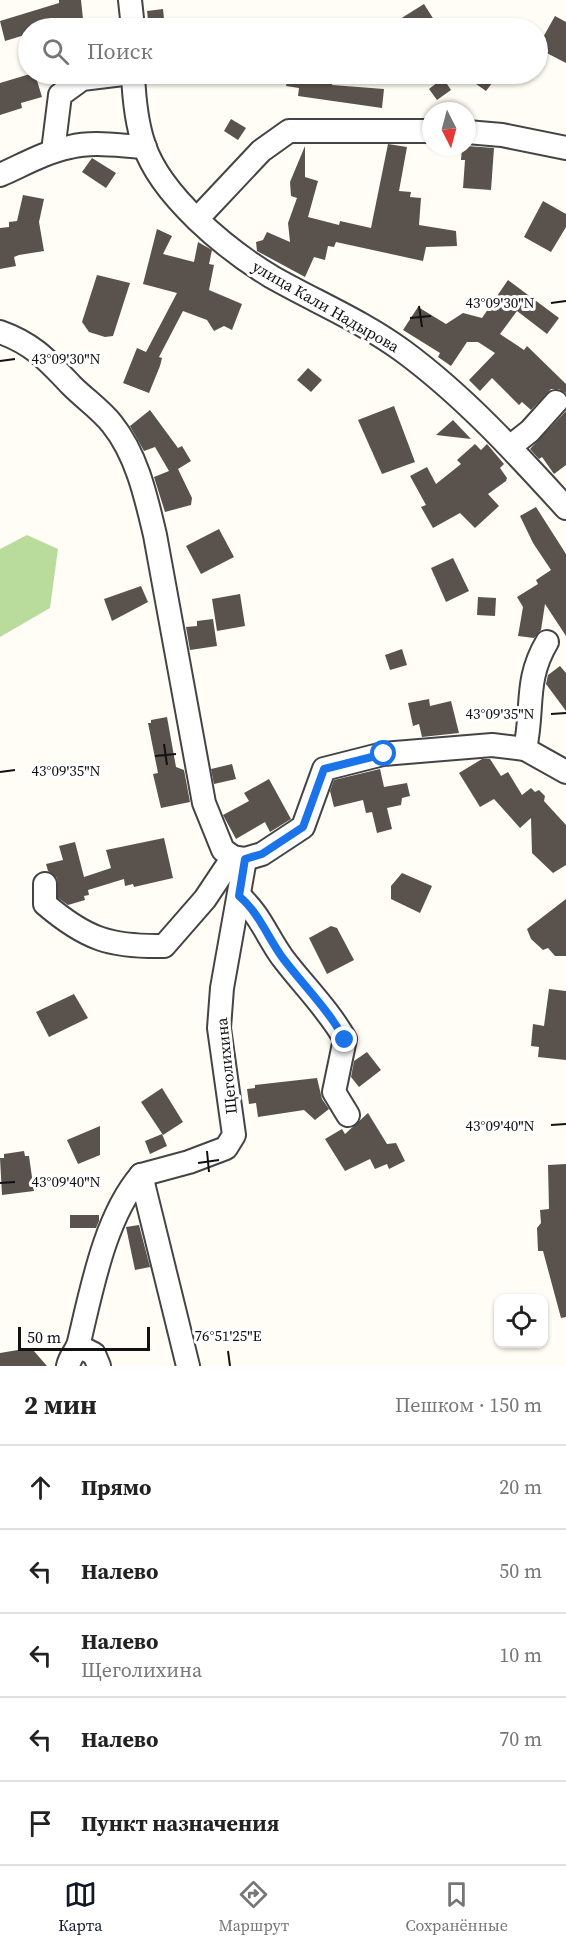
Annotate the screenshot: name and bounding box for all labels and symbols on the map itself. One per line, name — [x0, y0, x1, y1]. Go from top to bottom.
north arrow — [422, 102, 476, 156]
street label: улица Кали Надырова — [248, 255, 404, 358]
text: 43°09'30"N — [465, 292, 535, 313]
text: 43°09'30"N — [31, 348, 101, 369]
text: 43°09'35"N — [465, 703, 535, 724]
route start — [370, 740, 396, 766]
text: 43°09'35"N — [31, 760, 101, 781]
street label: Щеголихина — [210, 1016, 242, 1115]
route end — [331, 1026, 357, 1052]
text: 43°09'40"N — [465, 1115, 535, 1136]
text: 43°09'40"N — [31, 1171, 101, 1192]
scale bar — [18, 1324, 150, 1352]
text: 76°51'25"E — [194, 1325, 262, 1346]

